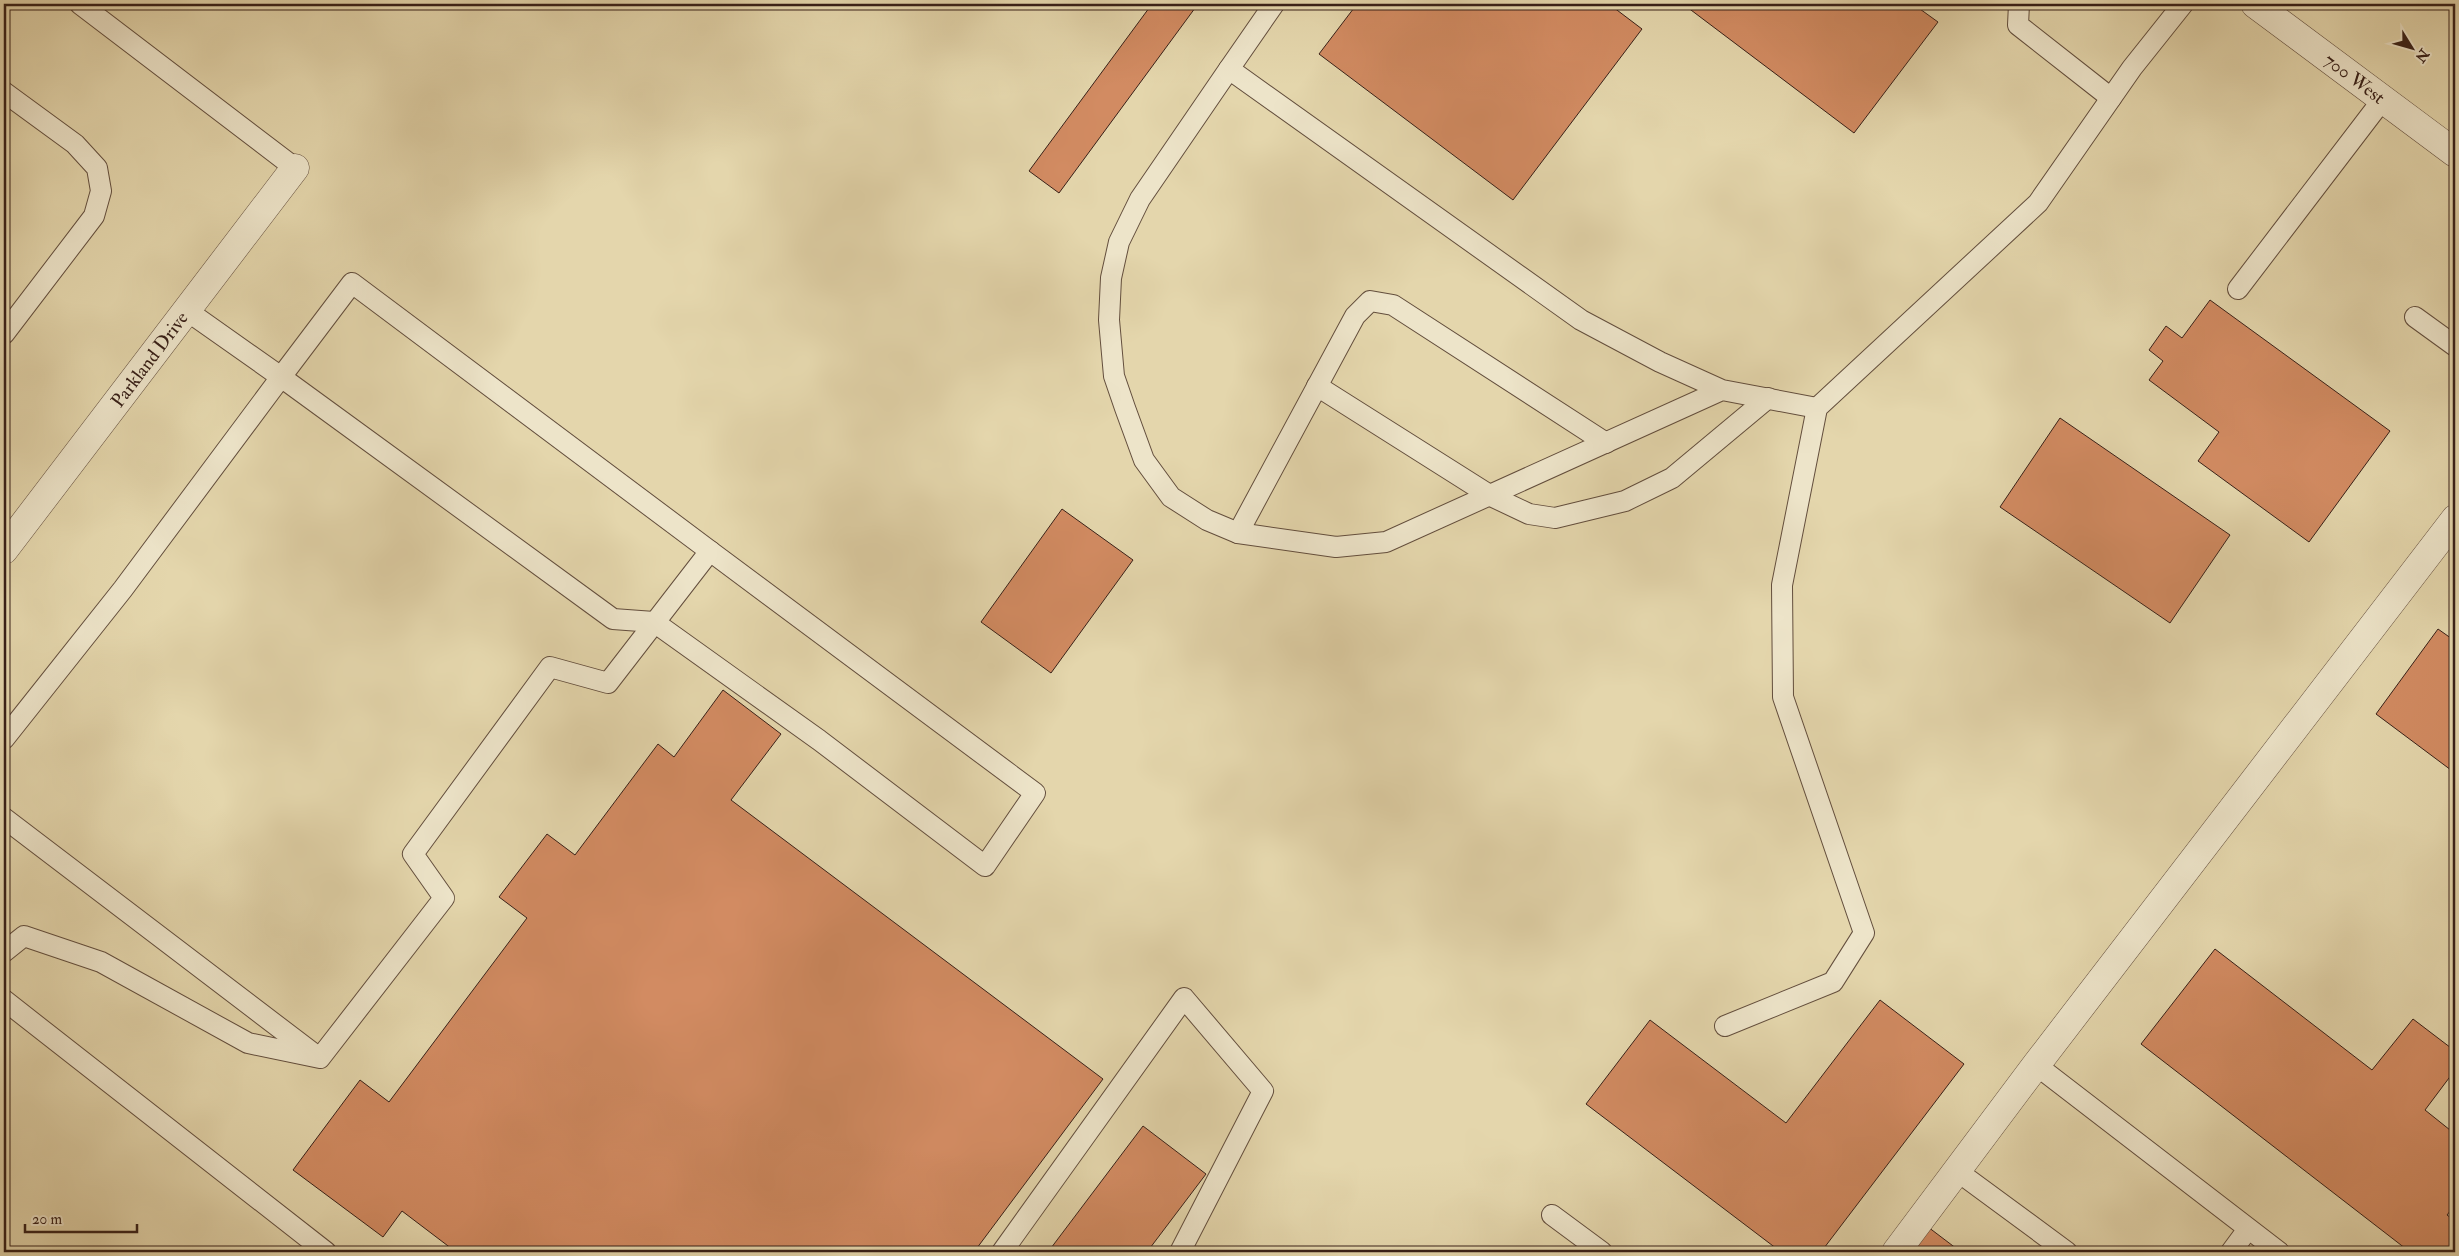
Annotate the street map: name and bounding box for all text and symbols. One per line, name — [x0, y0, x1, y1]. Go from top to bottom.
north arrow — [2386, 22, 2436, 72]
text: N — [2411, 45, 2433, 66]
street label: 700 West — [2319, 48, 2390, 110]
street label: Parkland Drive — [106, 307, 194, 412]
scale bar — [25, 1201, 138, 1233]
text: 20 m — [32, 1210, 62, 1229]

